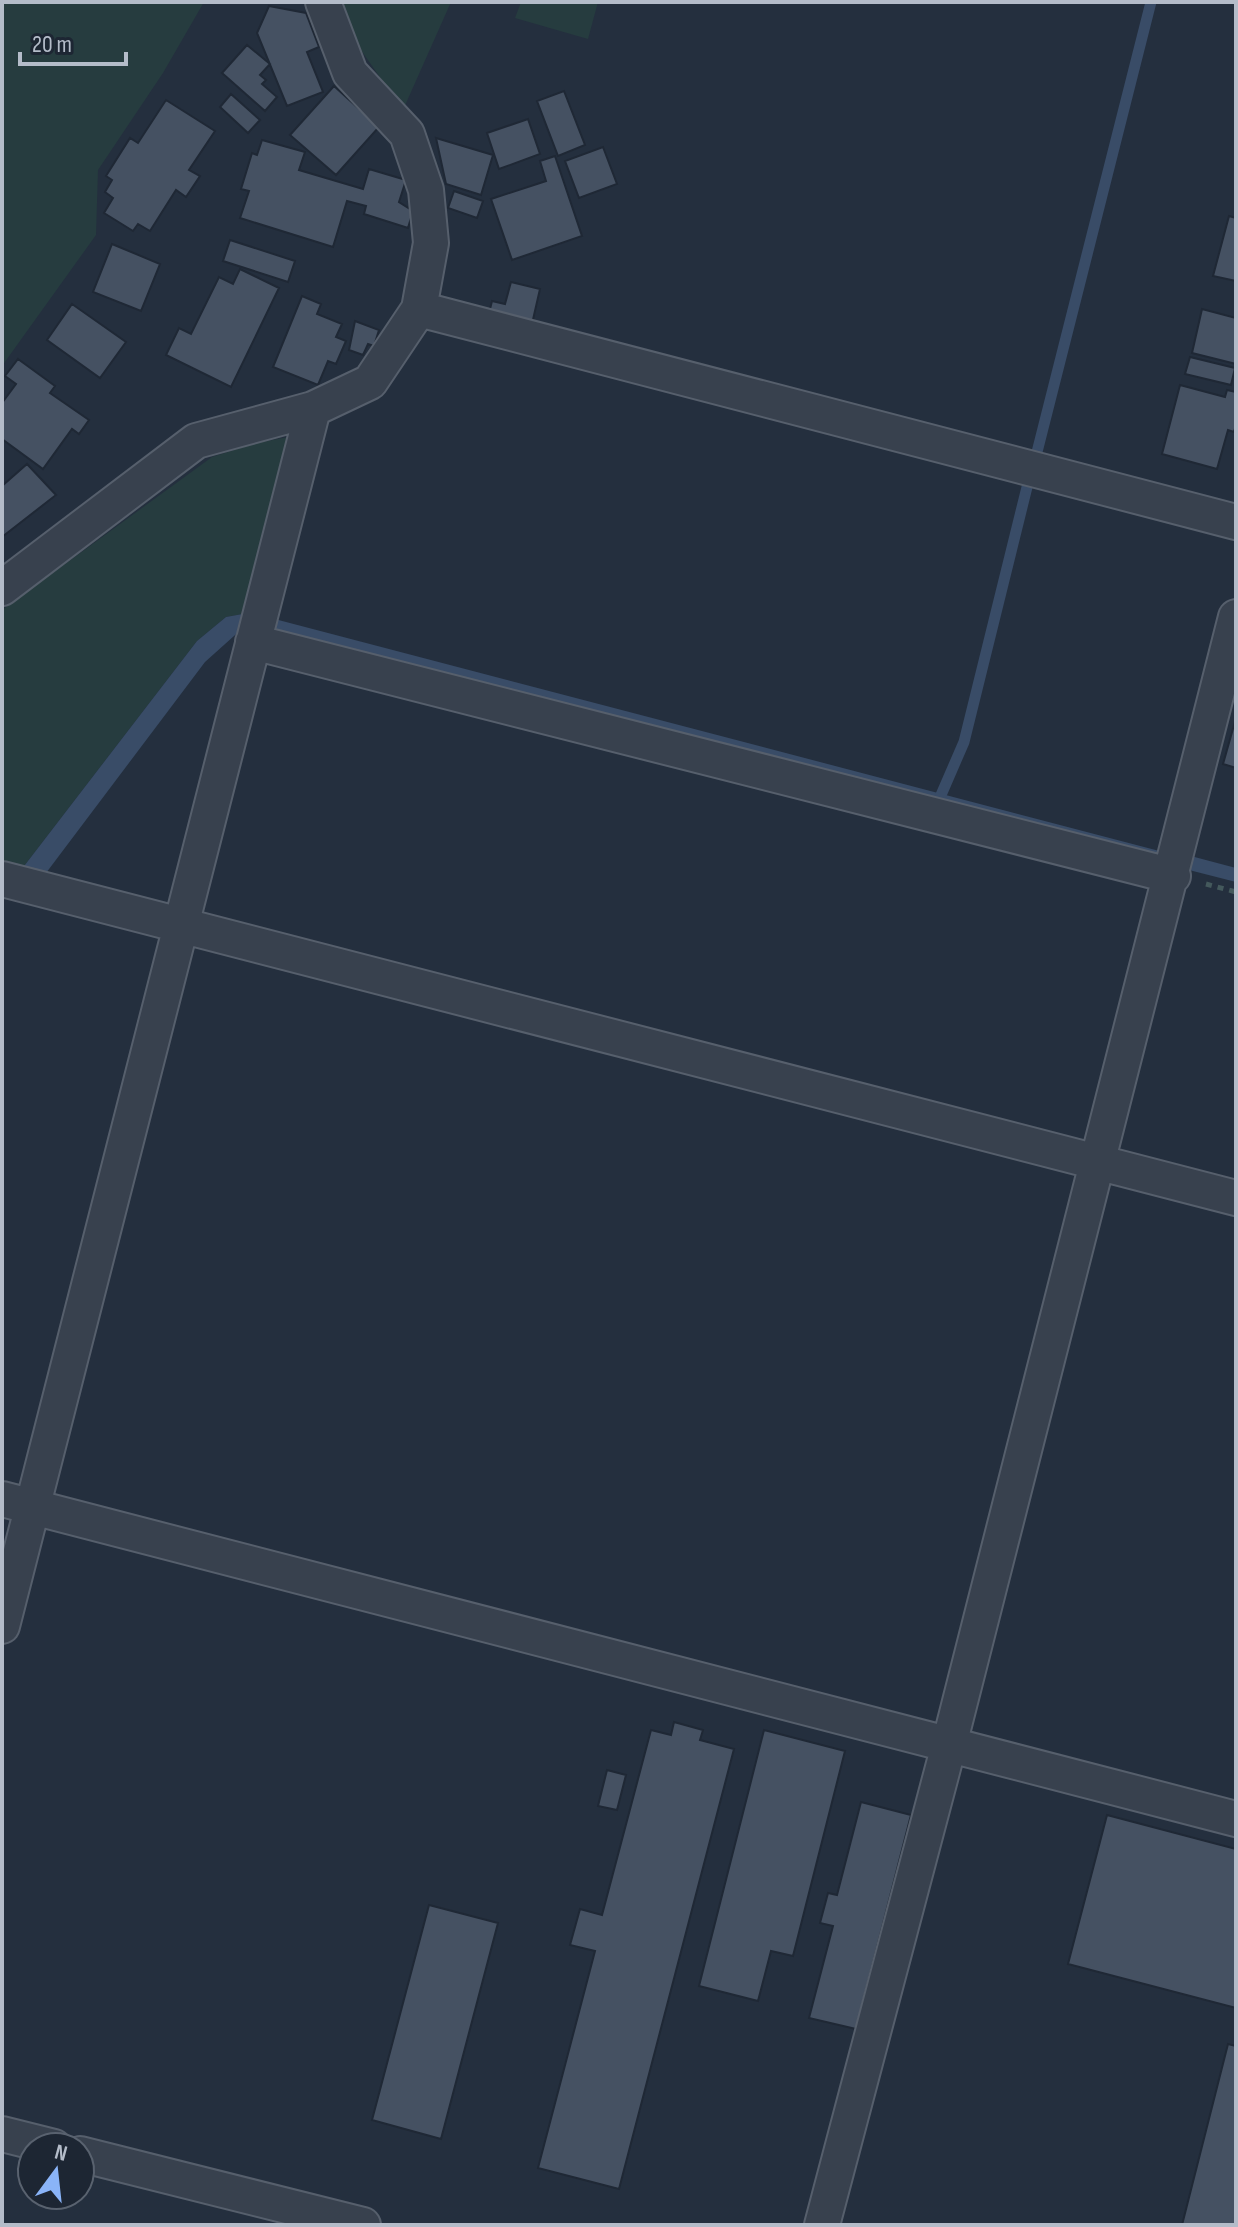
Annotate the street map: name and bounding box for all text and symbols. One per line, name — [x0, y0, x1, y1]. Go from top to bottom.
scale bar — [20, 16, 126, 66]
text: 20 m — [32, 30, 72, 59]
north arrow — [16, 2131, 96, 2211]
text: N — [52, 2139, 70, 2168]

